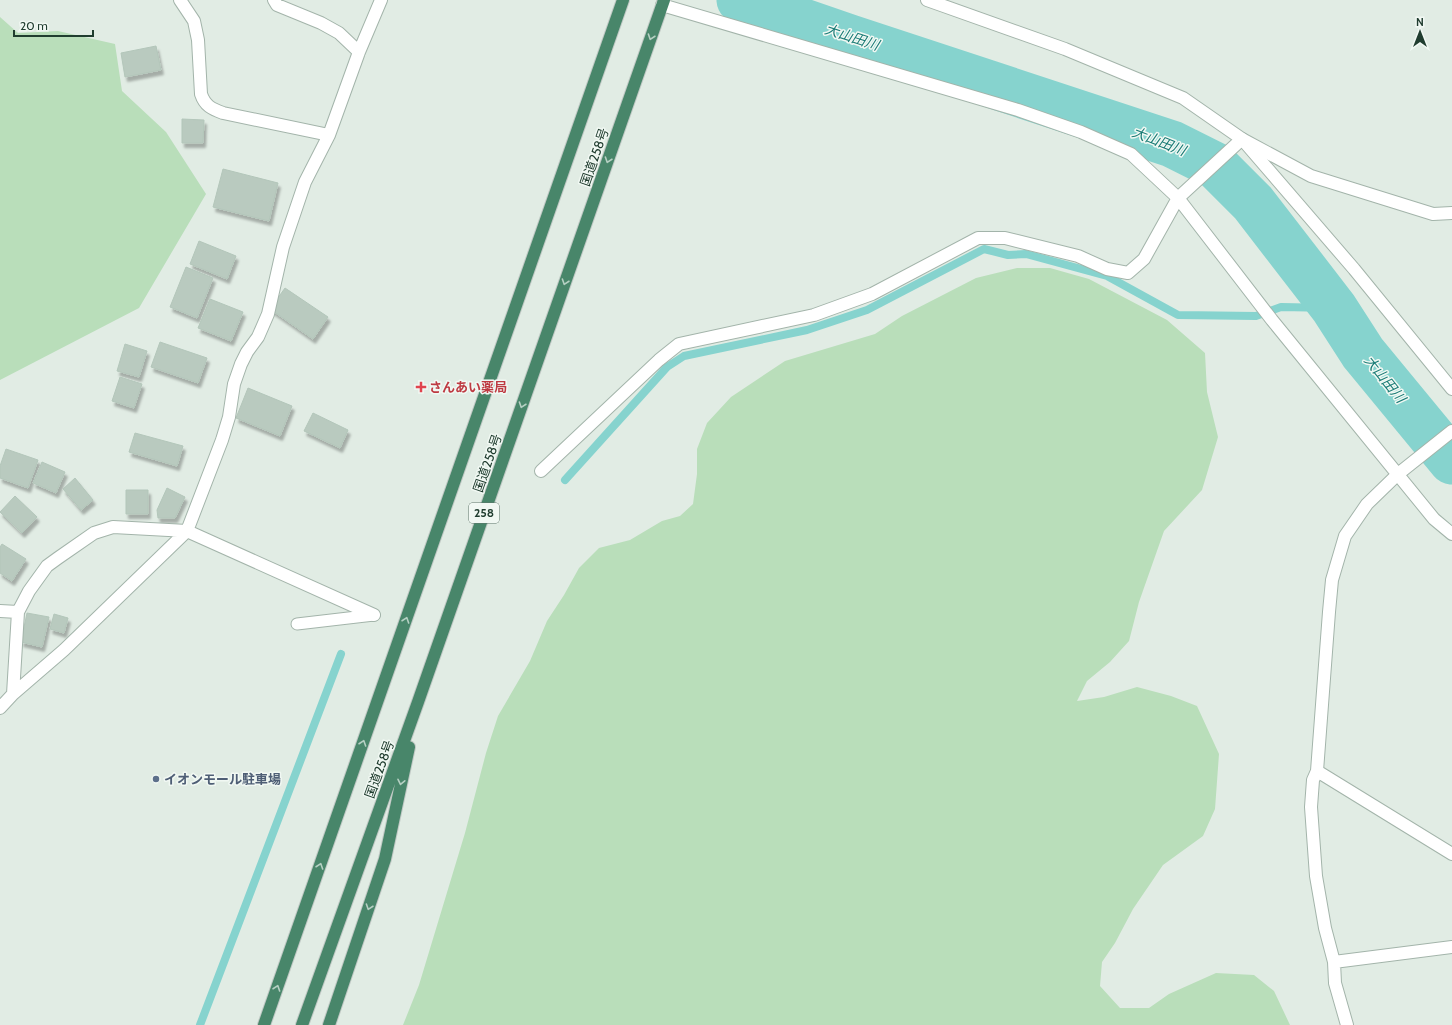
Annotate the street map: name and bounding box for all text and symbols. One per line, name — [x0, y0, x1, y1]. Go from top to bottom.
scale bar — [14, 12, 93, 38]
north arrow — [1400, 12, 1440, 52]
text: N — [1416, 15, 1424, 29]
text: 20 m — [20, 18, 48, 33]
water label: 大山田川 — [823, 20, 883, 55]
one-way arrow — [647, 33, 656, 40]
water label: 大山田川 — [1130, 123, 1190, 160]
street label: 国道258号 — [577, 126, 611, 188]
one-way arrow — [604, 156, 613, 163]
one-way arrow — [561, 279, 570, 286]
water label: 大山田川 — [1360, 352, 1411, 408]
place label: さんあい薬局 — [429, 379, 507, 395]
marker: さんあい薬局 — [416, 382, 426, 392]
one-way arrow — [518, 401, 527, 408]
street label: 国道258号 — [470, 432, 504, 494]
road number: 258 — [469, 503, 499, 523]
one-way arrow — [401, 617, 410, 624]
street label: 国道258号 — [361, 738, 397, 800]
one-way arrow — [358, 739, 367, 746]
place label: イオンモール駐車場 — [164, 771, 281, 787]
marker: イオンモール駐車場 — [151, 774, 161, 784]
one-way arrow — [398, 778, 406, 785]
one-way arrow — [315, 862, 324, 869]
one-way arrow — [365, 904, 373, 911]
one-way arrow — [273, 985, 281, 992]

